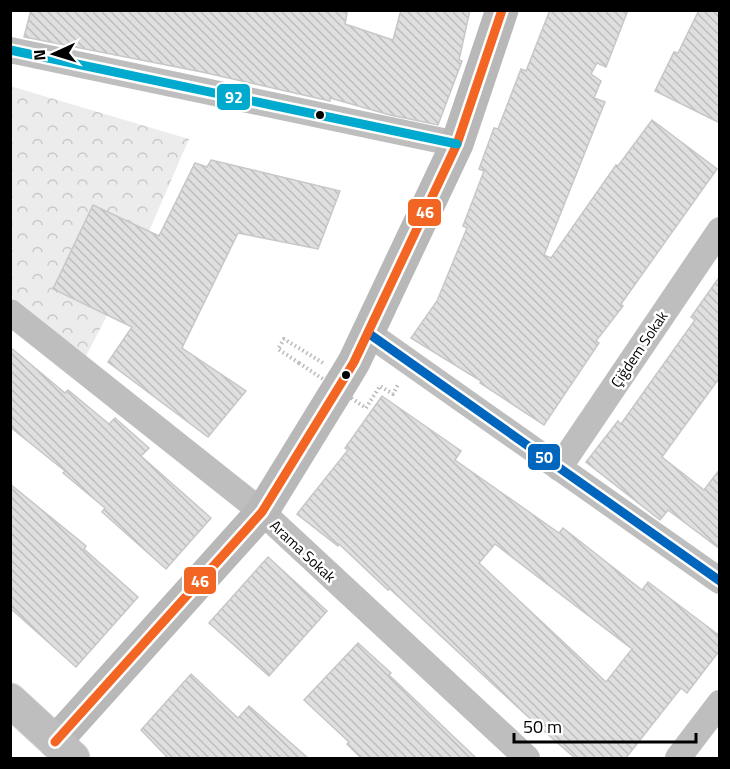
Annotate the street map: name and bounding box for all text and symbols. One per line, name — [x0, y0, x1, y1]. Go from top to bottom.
north arrow — [24, 24, 84, 84]
text: N — [27, 49, 51, 61]
line badge: 92 — [216, 83, 251, 111]
text: 92 — [225, 85, 243, 109]
unlabelled marker — [314, 109, 326, 121]
line badge: 46 — [407, 198, 442, 227]
text: 46 — [416, 200, 434, 224]
street label: Çiğdem Sokak — [605, 306, 673, 392]
unlabelled marker — [340, 369, 352, 381]
line badge: 50 — [527, 443, 561, 471]
text: 50 — [535, 445, 553, 469]
street label: Arama Sokak — [265, 514, 341, 588]
line badge: 46 — [183, 566, 217, 595]
text: 46 — [191, 569, 209, 593]
scale bar — [514, 706, 696, 744]
text: 50 m — [523, 713, 562, 740]

